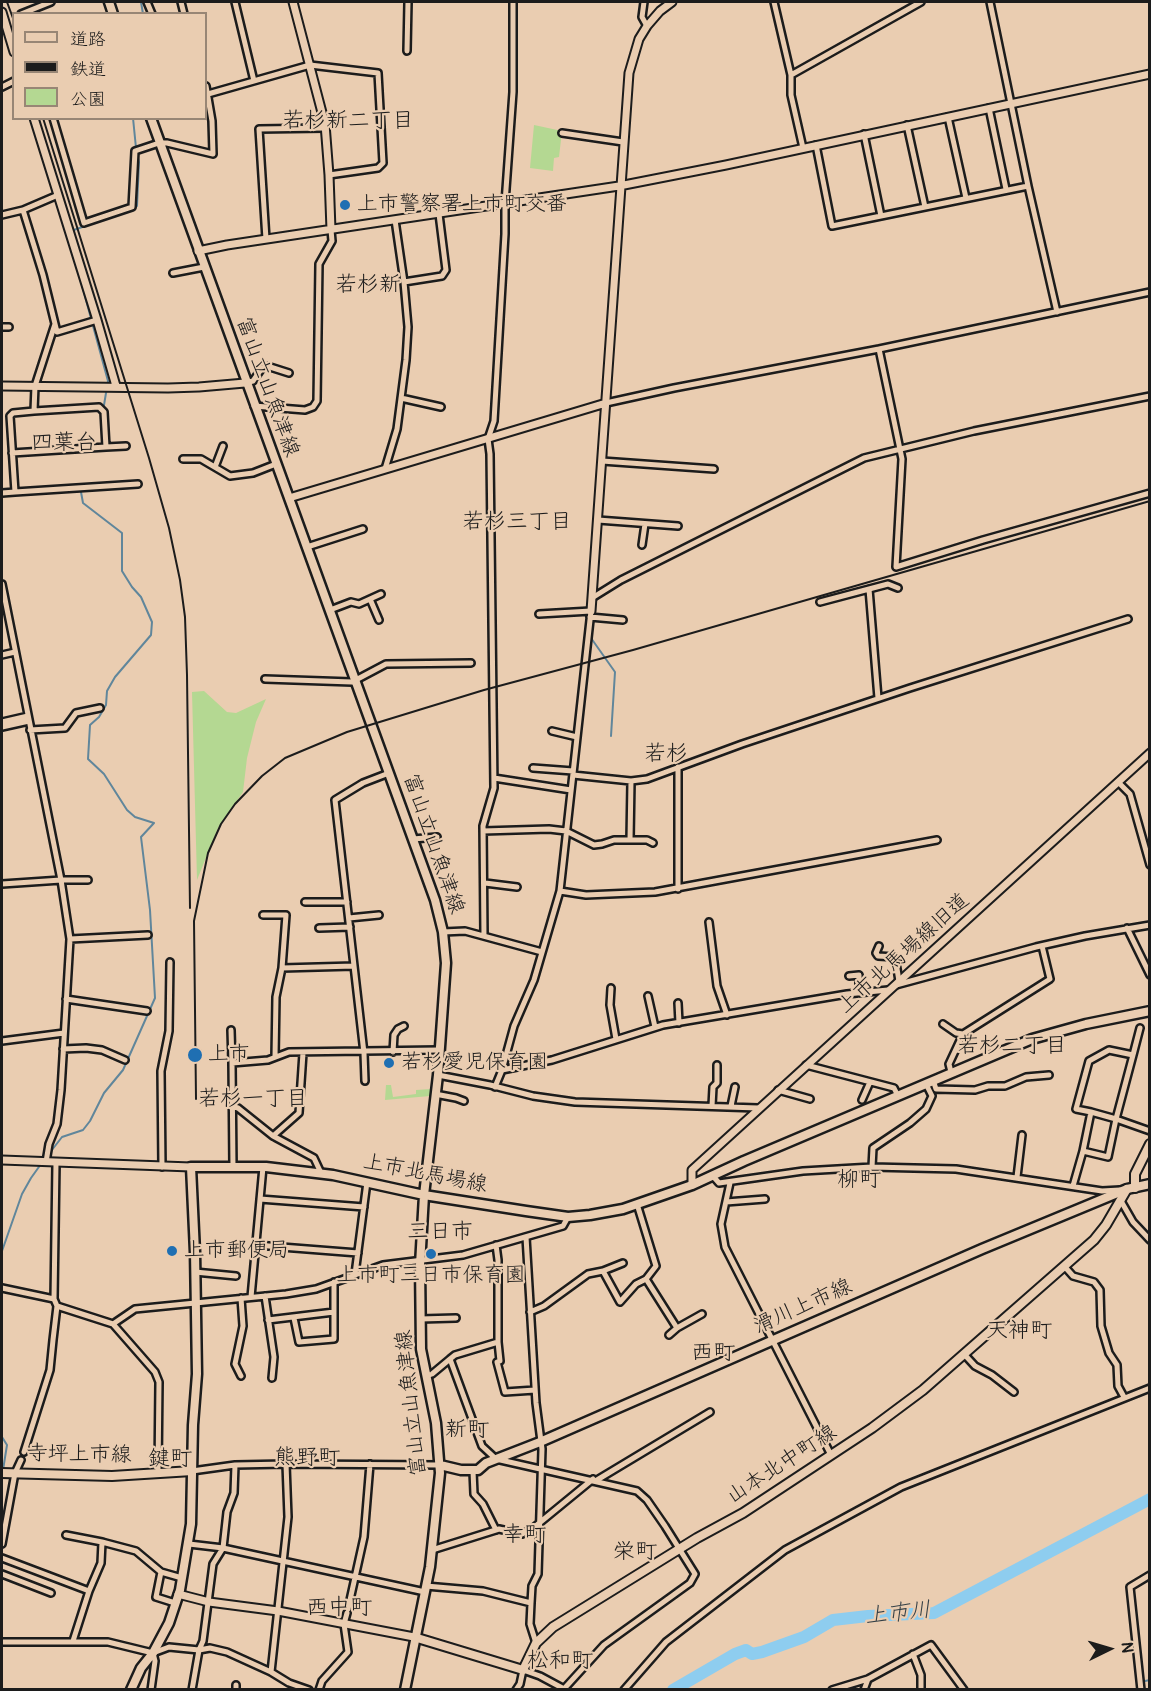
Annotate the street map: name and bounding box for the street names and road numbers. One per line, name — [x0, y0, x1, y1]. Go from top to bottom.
street label: 富山立山魚津線 — [230, 314, 304, 460]
street label: 富山立山魚津線 — [397, 770, 469, 918]
street label: 上市北馬場線旧道 — [833, 888, 975, 1020]
street label: 上市北馬場線 — [361, 1150, 489, 1198]
street label: 滑川上市線 — [750, 1274, 856, 1340]
street label: 富山立山魚津線 — [392, 1329, 432, 1477]
street label: 山本北中町線 — [722, 1420, 842, 1510]
street label: 寺坪上市線 — [26, 1441, 132, 1469]

